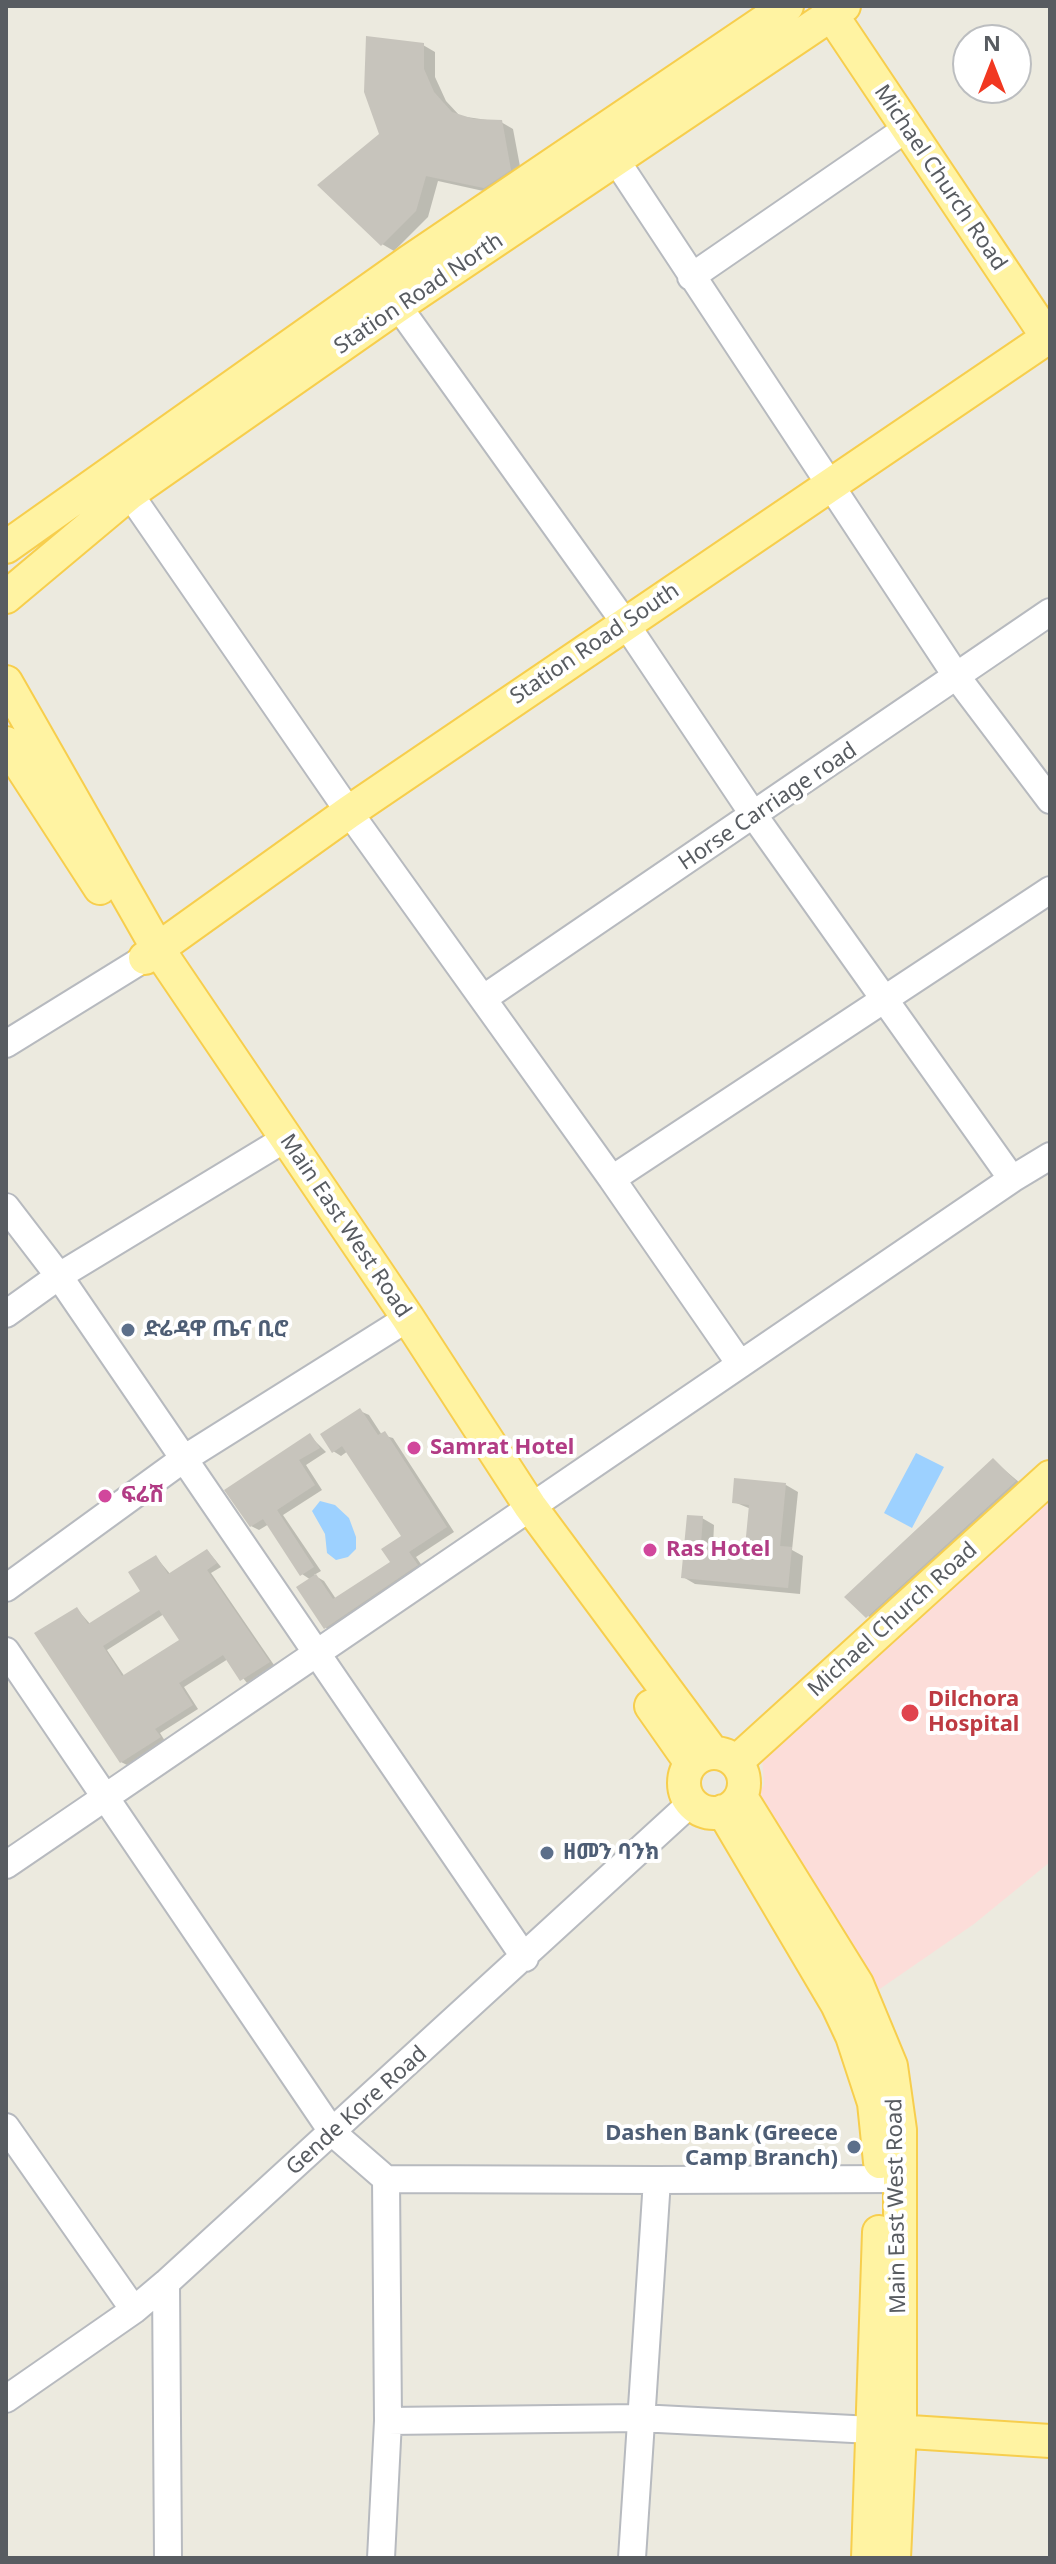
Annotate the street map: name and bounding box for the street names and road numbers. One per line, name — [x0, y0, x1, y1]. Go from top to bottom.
street label: Michael Church Road — [868, 80, 1012, 276]
street label: Station Road North — [330, 228, 508, 360]
street label: Station Road South — [506, 578, 684, 710]
street label: Horse Carriage road — [674, 738, 862, 876]
street label: Main East West Road — [274, 1129, 416, 1323]
street label: Michael Church Road — [803, 1537, 983, 1703]
street label: Gende Kore Road — [281, 2041, 433, 2181]
street label: Main East West Road — [882, 2098, 912, 2314]

